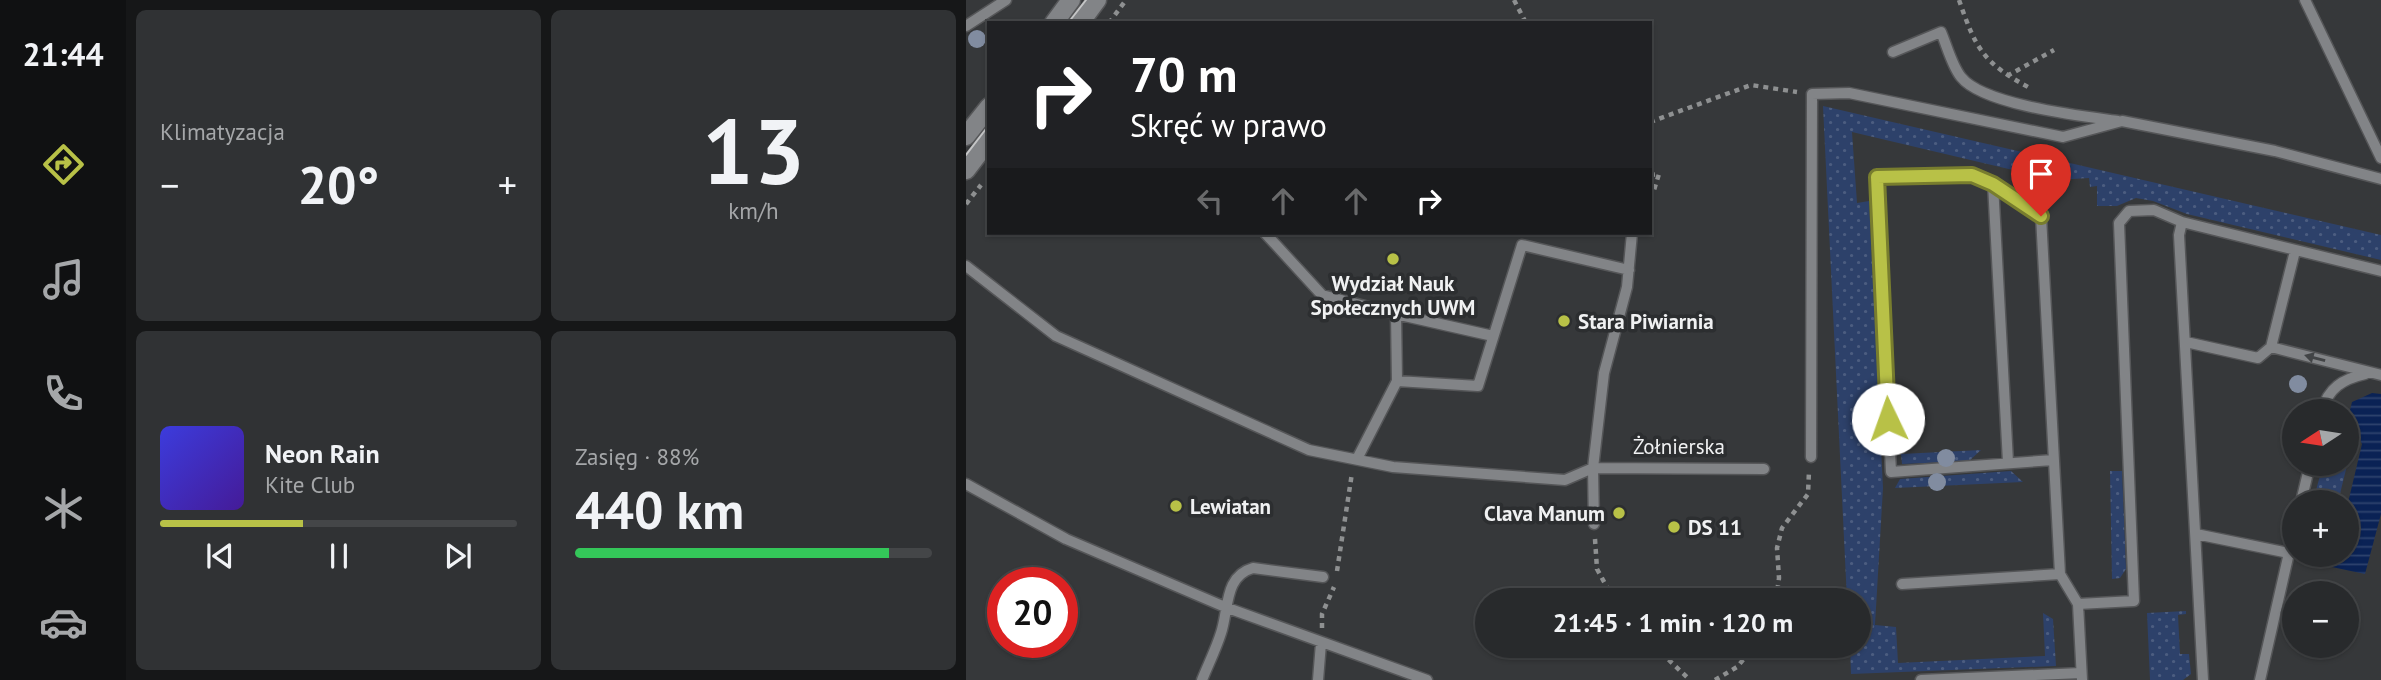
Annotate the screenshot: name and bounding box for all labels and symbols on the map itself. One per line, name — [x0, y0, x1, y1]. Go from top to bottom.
pin — [2011, 144, 2071, 216]
marker: Wydział Nauk Społecznych UWM — [1385, 251, 1401, 267]
place label: Wydział Nauk Społecznych UWM — [1311, 270, 1475, 321]
place label: Stara Piwiarnia — [1578, 308, 1714, 335]
marker: Stara Piwiarnia — [1556, 313, 1572, 329]
one-way arrow — [2304, 353, 2325, 363]
position arrow — [1851, 382, 1925, 456]
north arrow — [2282, 399, 2359, 476]
street label: Żołnierska — [1633, 433, 1725, 460]
place label: Lewiatan — [1190, 493, 1271, 520]
marker: Lewiatan — [1168, 498, 1184, 514]
place label: Clava Manum — [1484, 500, 1605, 527]
marker: Clava Manum — [1611, 505, 1627, 521]
place label: DS 11 — [1688, 514, 1742, 541]
marker: DS 11 — [1666, 519, 1682, 535]
speed limit sign: 20 — [987, 567, 1078, 658]

